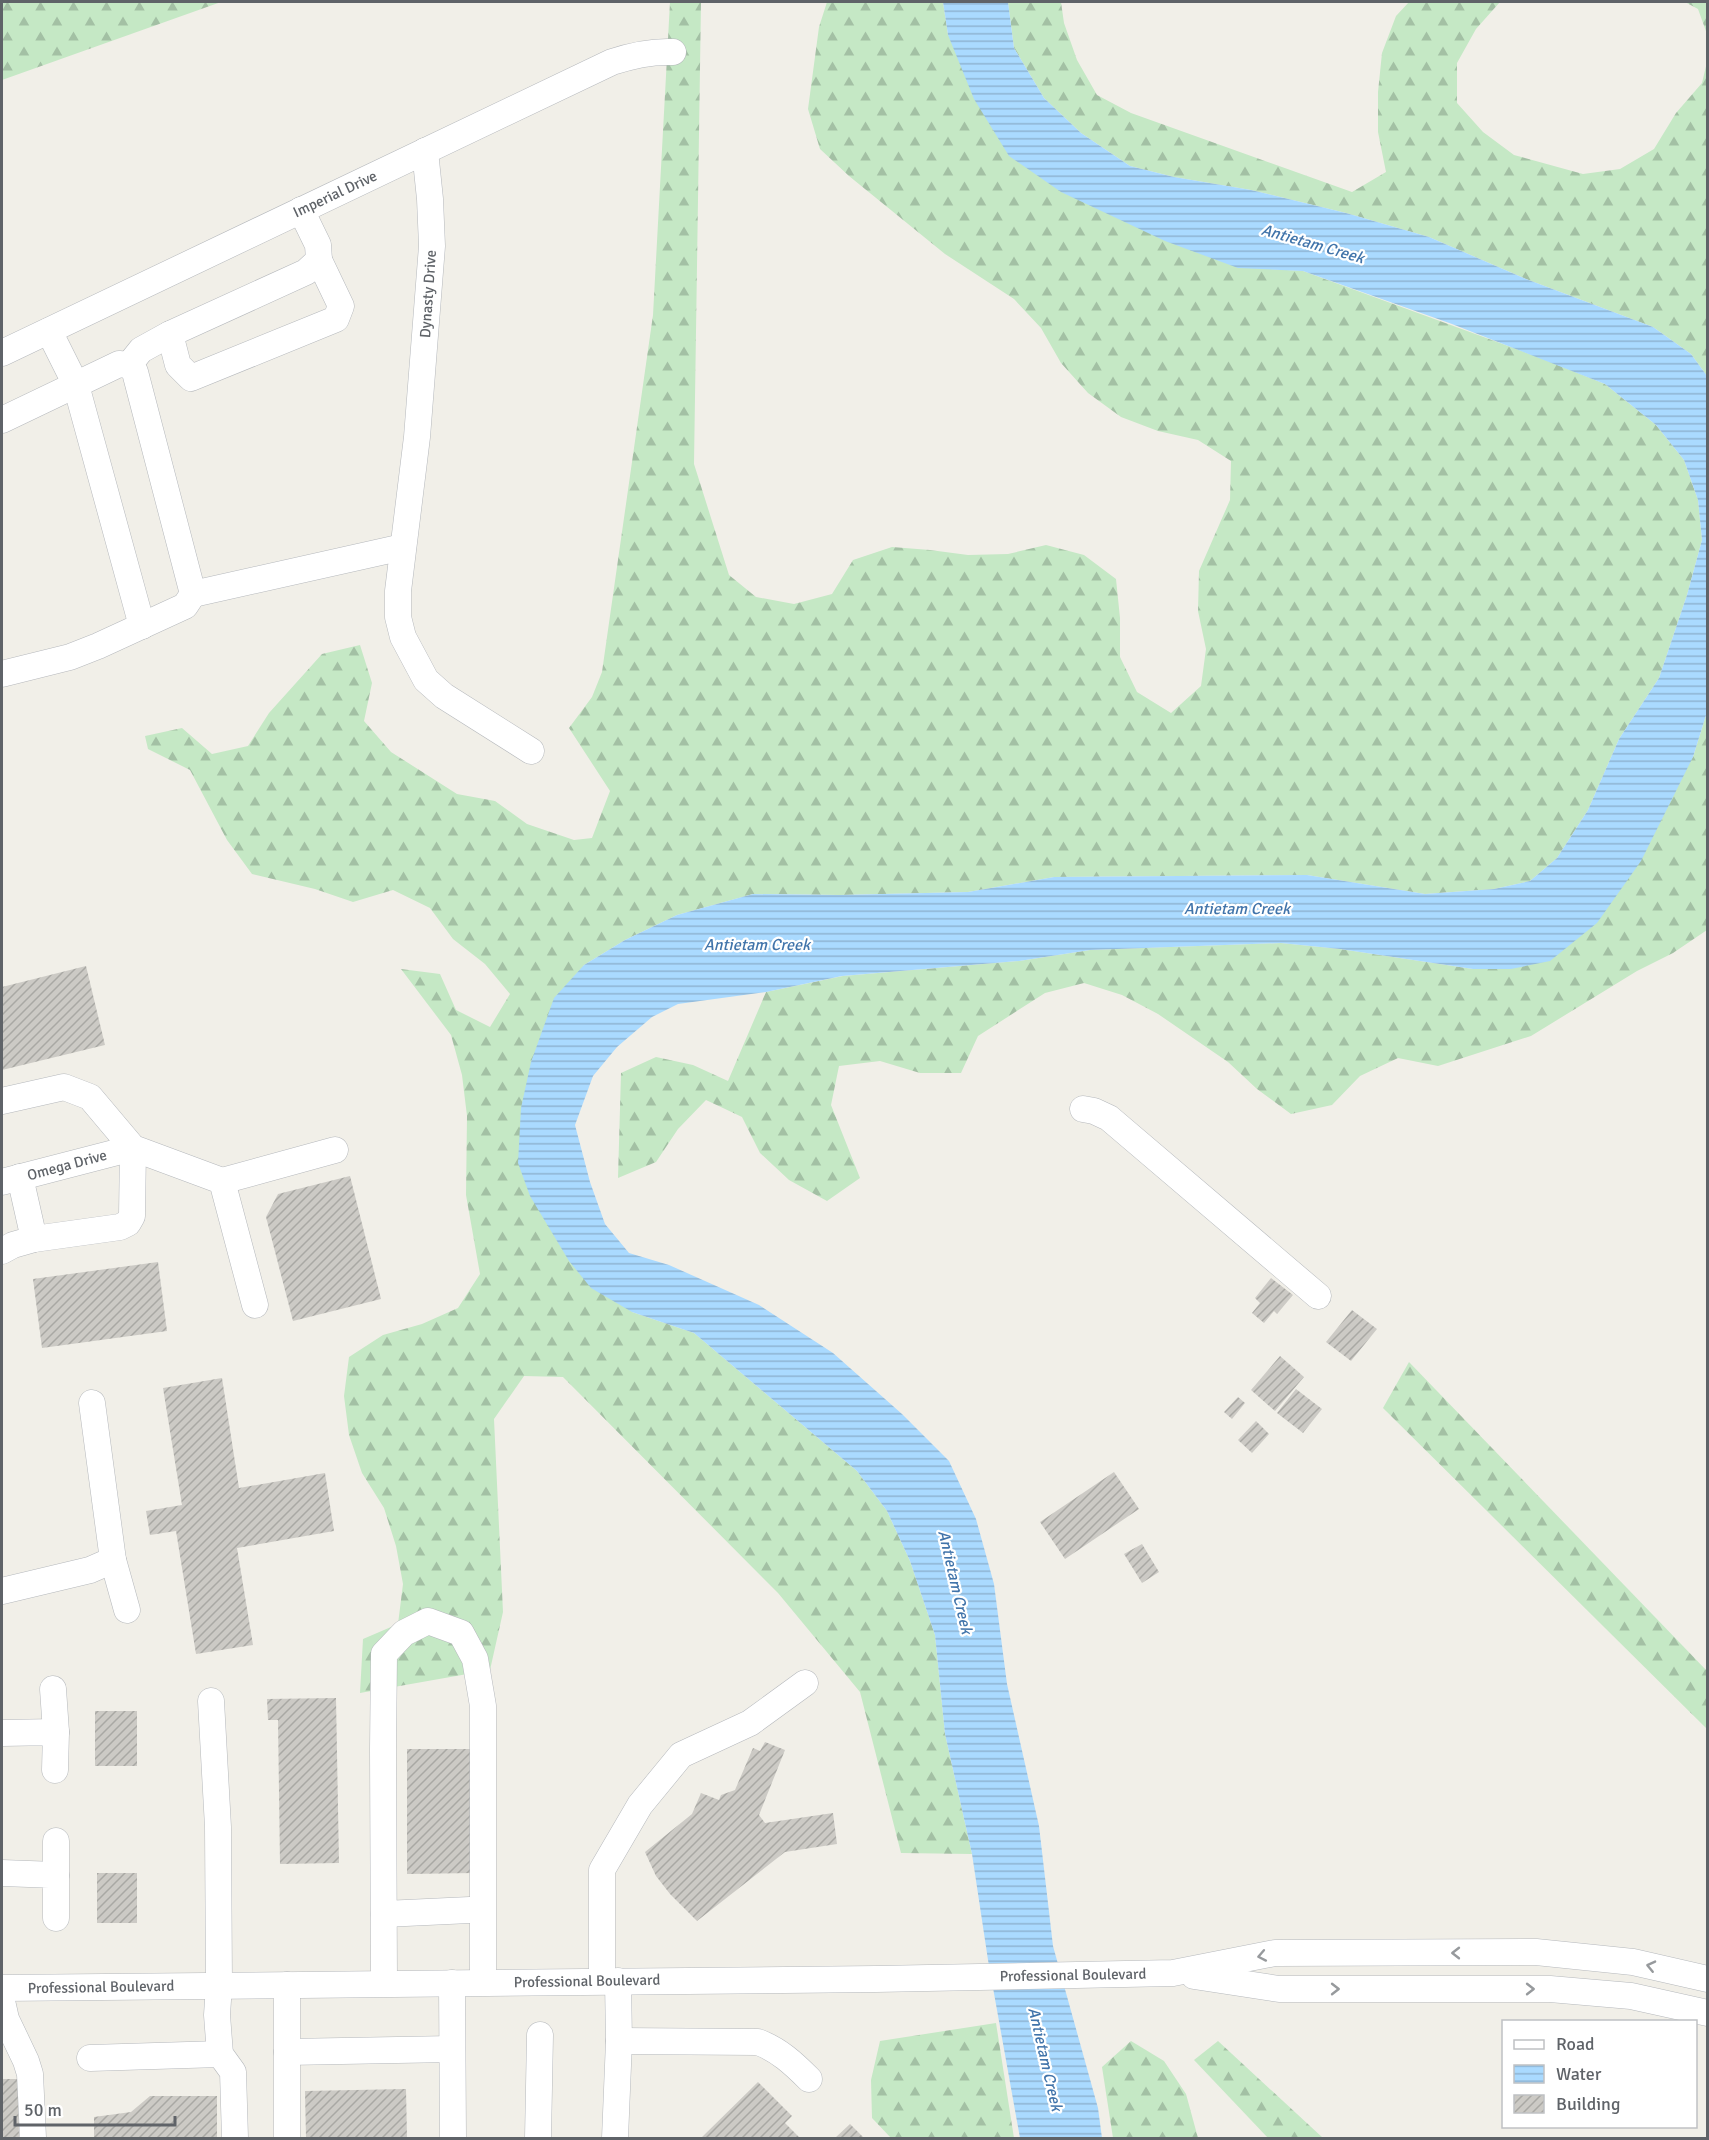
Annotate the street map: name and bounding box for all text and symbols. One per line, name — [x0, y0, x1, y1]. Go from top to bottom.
street label: Imperial Drive — [290, 167, 380, 221]
water label: Antietam Creek — [1259, 220, 1368, 269]
street label: Dynasty Drive — [416, 249, 440, 339]
water label: Antietam Creek — [1184, 899, 1292, 919]
water label: Antietam Creek — [704, 935, 812, 955]
street label: Omega Drive — [25, 1146, 109, 1184]
water label: Antietam Creek — [933, 1528, 977, 1638]
one-way arrow — [1452, 1946, 1461, 1959]
one-way arrow — [1257, 1949, 1267, 1962]
one-way arrow — [1646, 1961, 1656, 1974]
street label: Professional Boulevard — [1000, 1965, 1146, 1985]
street label: Professional Boulevard — [514, 1971, 660, 1991]
street label: Professional Boulevard — [28, 1977, 174, 1997]
one-way arrow — [1330, 1983, 1339, 1995]
one-way arrow — [1525, 1983, 1534, 1995]
water label: Antietam Creek — [1023, 2005, 1067, 2115]
legend — [1502, 2020, 1697, 2128]
text: Road — [1556, 2033, 1595, 2055]
text: Water — [1556, 2063, 1602, 2085]
scale bar — [15, 2089, 176, 2127]
text: Building — [1556, 2093, 1620, 2115]
text: 50 m — [24, 2099, 62, 2121]

